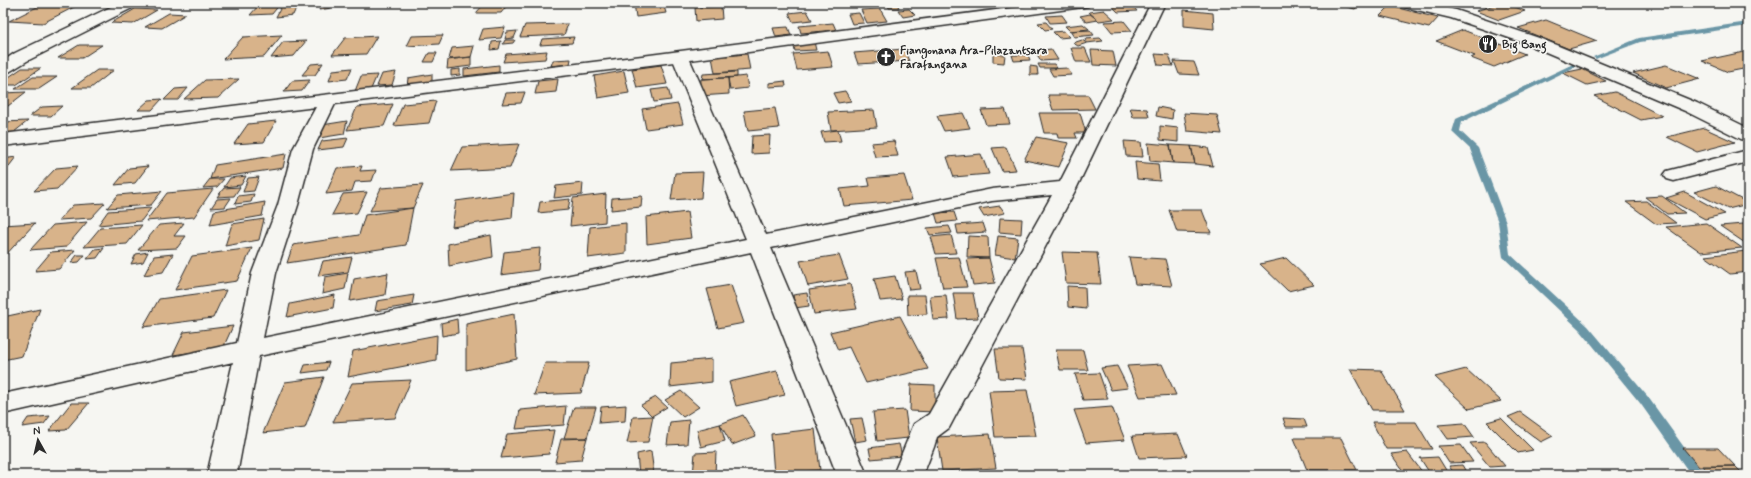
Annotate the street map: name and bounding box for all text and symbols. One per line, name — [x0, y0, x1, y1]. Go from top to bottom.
restaurant icon: Big Bang — [1477, 33, 1499, 55]
place label: Big Bang — [1502, 37, 1547, 54]
place label: Fiangonana Ara-Pilazantsara Farafangana — [900, 43, 1048, 74]
church icon: Fiangonana Ara-Pilazantsara Farafangana — [875, 46, 897, 68]
north arrow — [18, 420, 58, 460]
text: N — [32, 424, 41, 439]

